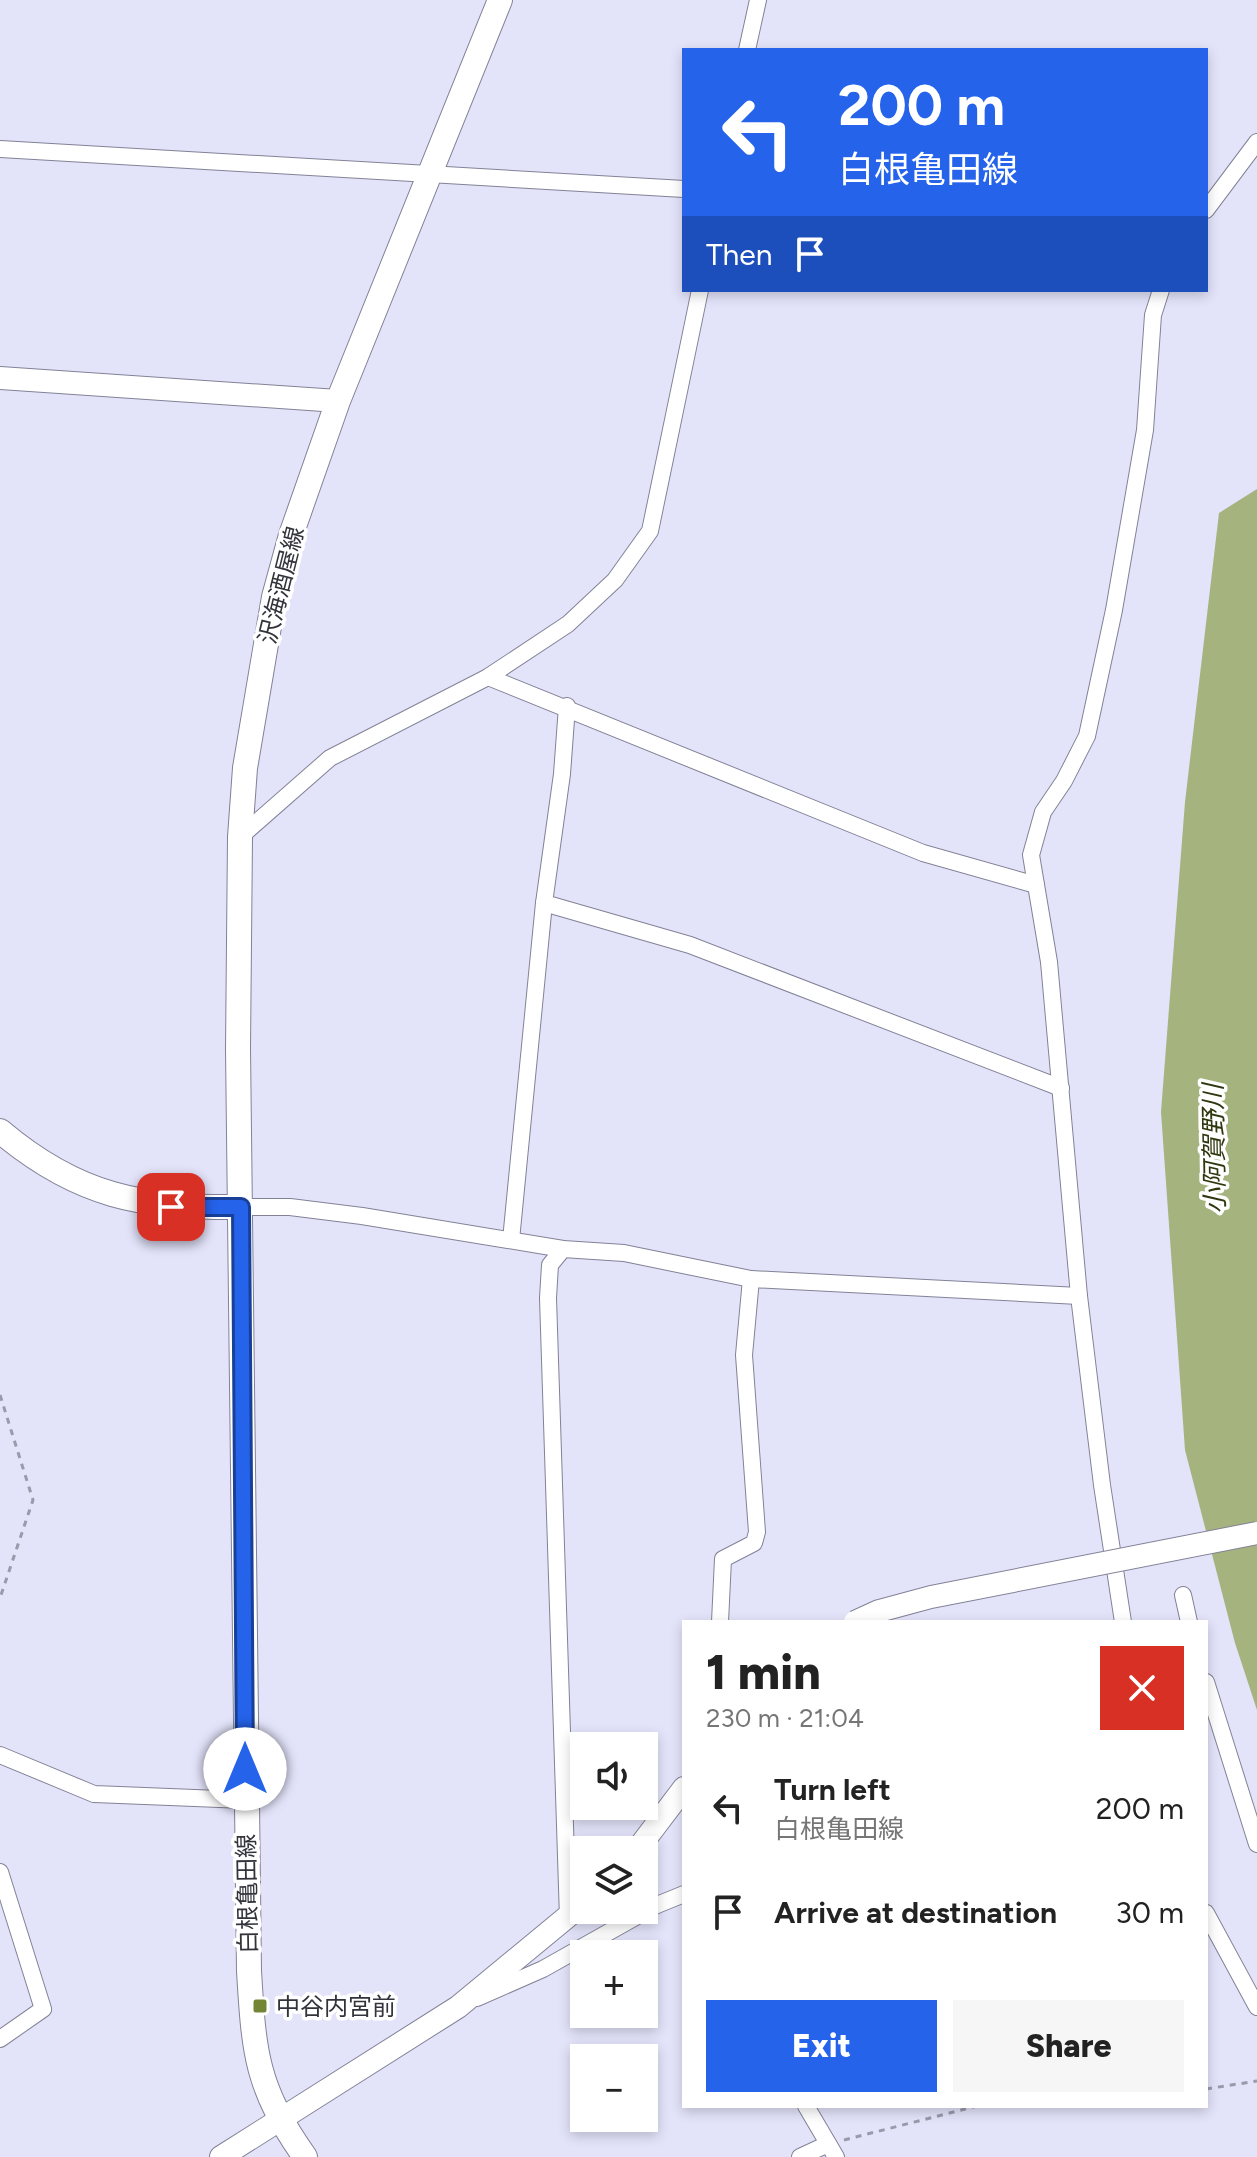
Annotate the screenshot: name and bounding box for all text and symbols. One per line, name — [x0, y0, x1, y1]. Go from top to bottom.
text: 200 m — [838, 72, 1005, 139]
icon: left — [706, 80, 810, 184]
text: 白根亀田線 — [838, 148, 1018, 191]
icon: arrive — [788, 232, 832, 276]
text: Then — [706, 236, 772, 273]
street label: 沢海酒屋線 — [252, 523, 310, 647]
water label: 小阿賀野川 — [1197, 1081, 1231, 1214]
pin — [137, 1173, 205, 1241]
icon: arrive — [149, 1185, 193, 1229]
text: 1 min — [706, 1643, 821, 1701]
button: close — [1100, 1646, 1184, 1730]
text: 230 m · 21:04 — [706, 1702, 864, 1734]
position arrow — [203, 1727, 287, 1811]
map controls — [570, 1732, 658, 2132]
button: sound — [570, 1732, 658, 1820]
text: Turn left — [774, 1771, 891, 1808]
icon: left — [706, 1786, 750, 1830]
text: 200 m — [1096, 1790, 1184, 1827]
text: 白根亀田線 — [774, 1813, 904, 1845]
street label: 白根亀田線 — [231, 1834, 263, 1954]
button: layers — [570, 1836, 658, 1924]
icon: arrive — [706, 1890, 750, 1934]
text: Arrive at destination — [774, 1894, 1057, 1931]
text: 30 m — [1116, 1894, 1184, 1931]
button: + — [570, 1940, 658, 2028]
place label: 中谷内宮前 — [276, 1992, 396, 2021]
marker: 中谷内宮前 — [251, 1997, 269, 2015]
button: Exit — [706, 2000, 937, 2092]
button: Share — [953, 2000, 1184, 2092]
button: − — [570, 2044, 658, 2132]

